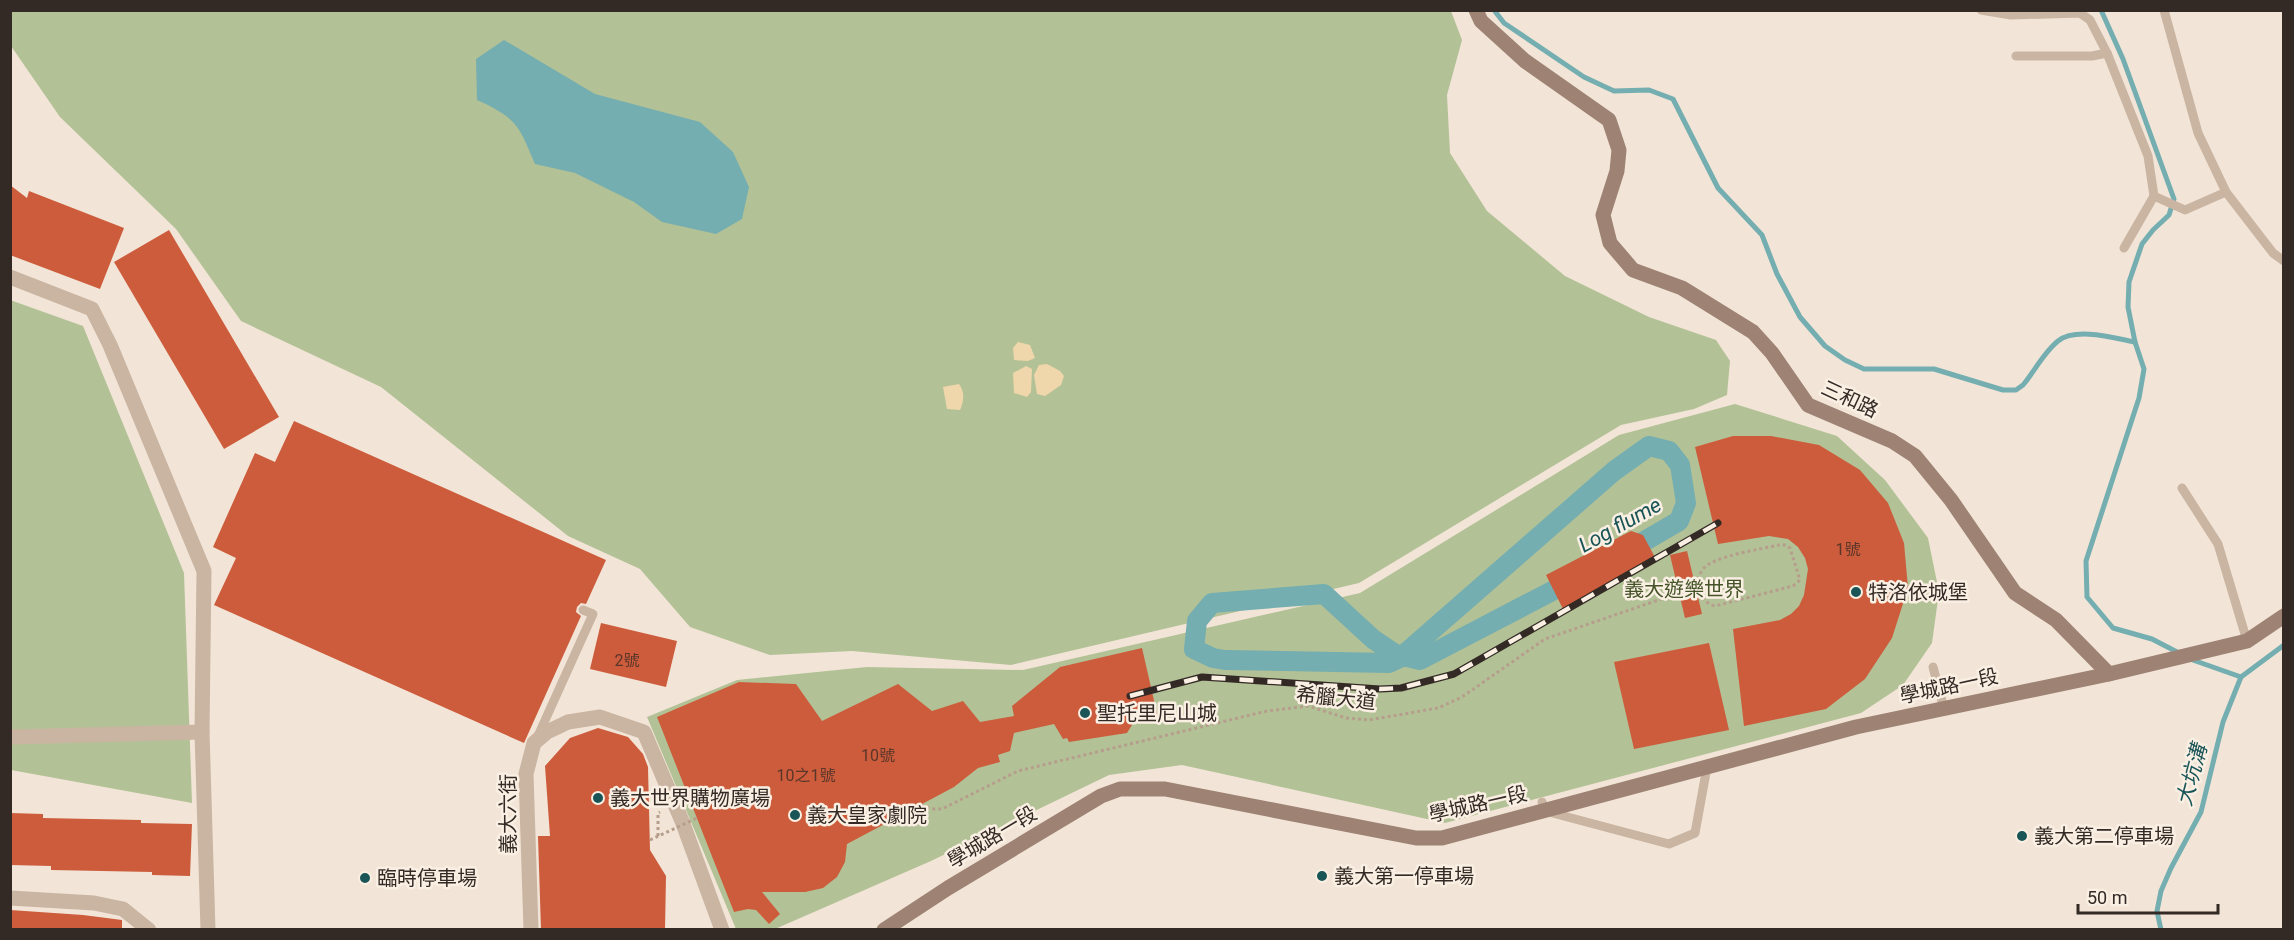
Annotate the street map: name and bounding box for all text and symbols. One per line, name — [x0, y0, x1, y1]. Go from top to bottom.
street label: 三和路 — [1818, 375, 1882, 423]
water label: Log flume — [1575, 492, 1666, 557]
house number: 1號 — [1836, 540, 1861, 559]
park label: 義大遊樂世界 — [1624, 577, 1744, 601]
place label: 特洛依城堡 — [1868, 580, 1968, 604]
marker: 特洛依城堡 — [1849, 585, 1863, 599]
house number: 2號 — [615, 651, 640, 670]
street label: 學城路一段 — [1898, 664, 2000, 708]
street label: 希臘大道 — [1295, 682, 1377, 714]
place label: 聖托里尼山城 — [1097, 701, 1217, 725]
marker: 聖托里尼山城 — [1078, 706, 1092, 720]
water label: 大坑溝 — [2172, 739, 2213, 809]
house number: 10號 — [861, 746, 895, 765]
house number: 10之1號 — [777, 766, 835, 785]
street label: 義大六街 — [496, 774, 520, 854]
street label: 學城路一段 — [1427, 781, 1529, 827]
place label: 義大世界購物廣場 — [610, 786, 770, 810]
marker: 義大世界購物廣場 — [591, 791, 605, 805]
street label: 學城路一段 — [943, 801, 1041, 873]
place label: 義大皇家劇院 — [807, 803, 927, 827]
marker: 義大皇家劇院 — [788, 808, 802, 822]
place label: 義大第二停車場 — [2034, 824, 2174, 848]
marker: 義大第二停車場 — [2015, 829, 2029, 843]
place label: 義大第一停車場 — [1334, 864, 1474, 888]
place label: 臨時停車場 — [377, 866, 477, 890]
marker: 義大第一停車場 — [1315, 869, 1329, 883]
marker: 臨時停車場 — [358, 871, 372, 885]
scale bar — [2078, 877, 2218, 915]
text: 50 m — [2087, 887, 2127, 908]

